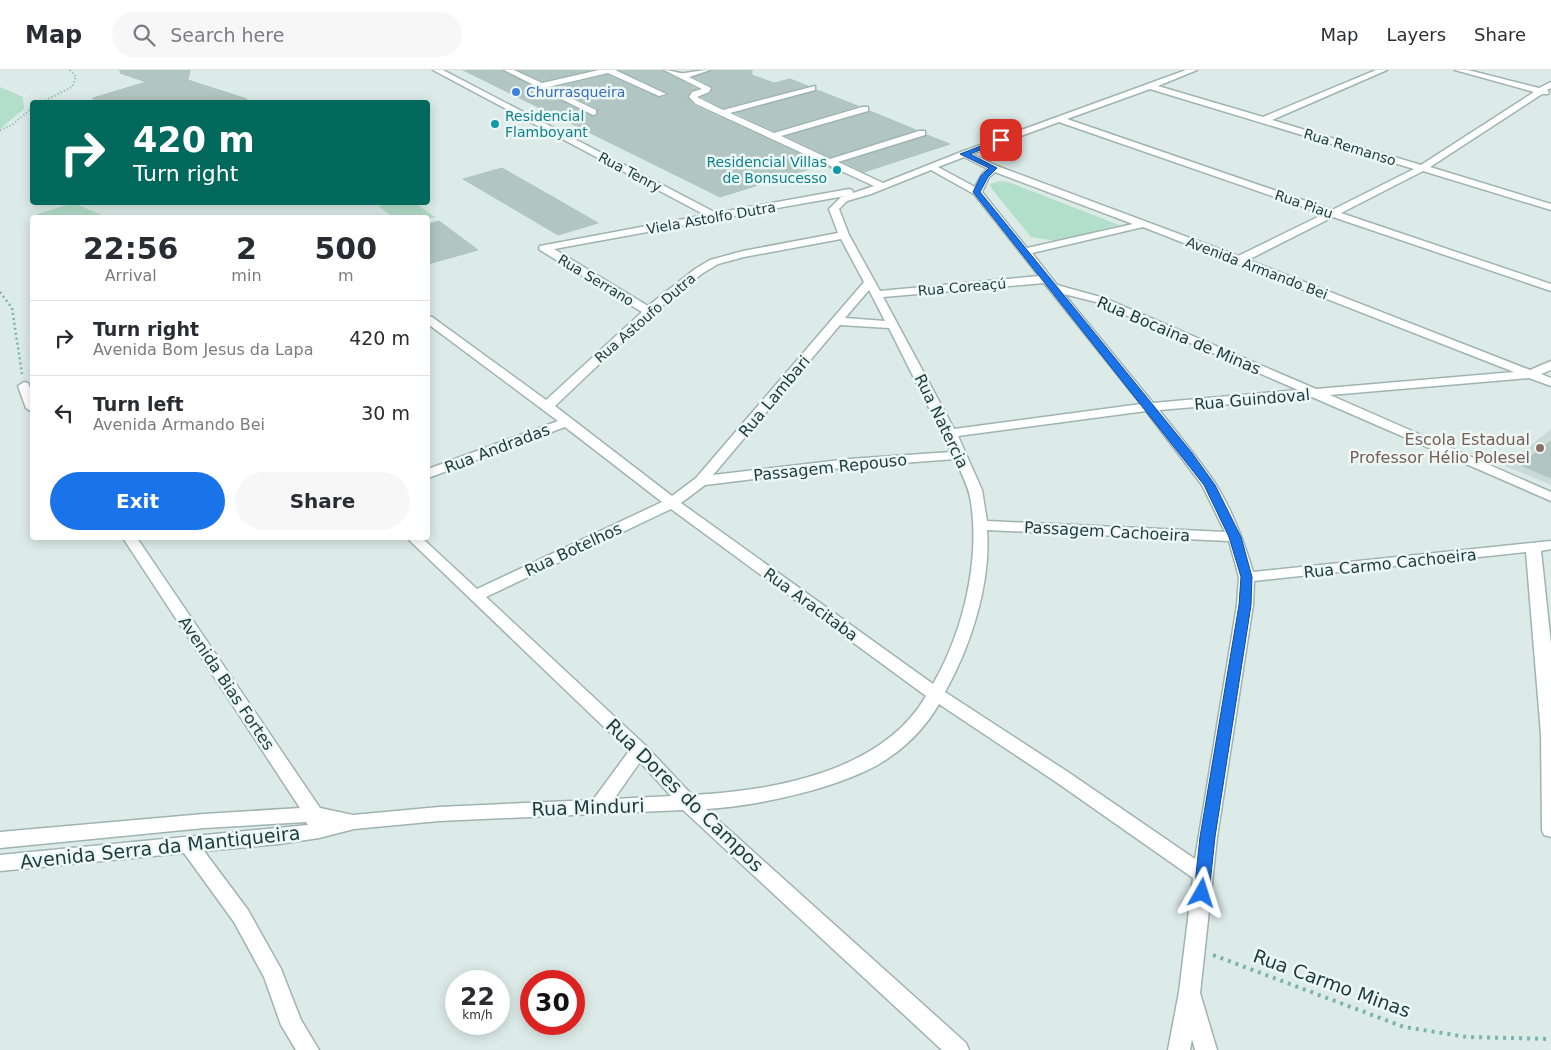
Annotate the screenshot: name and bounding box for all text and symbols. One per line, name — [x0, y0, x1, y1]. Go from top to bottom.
search box — [112, 12, 462, 57]
text: Map — [25, 21, 82, 49]
icon: search — [130, 21, 158, 49]
text: Search here — [170, 24, 284, 46]
text: Map — [1320, 24, 1358, 45]
text: Layers — [1386, 24, 1446, 45]
text: Share — [1474, 24, 1526, 45]
place label: Churrasqueira — [526, 84, 625, 100]
marker: Churrasqueira — [510, 86, 522, 98]
place label: Residencial Flamboyant — [505, 108, 588, 140]
marker: Residencial Flamboyant — [489, 118, 501, 130]
pin — [980, 119, 1022, 161]
icon: right — [50, 120, 115, 185]
text: 420 m — [133, 120, 255, 160]
street label: Rua Remanso — [1302, 125, 1398, 169]
icon: arrive — [987, 126, 1015, 154]
street label: Rua Tenry — [596, 149, 664, 195]
place label: Residencial Villas de Bonsucesso — [706, 154, 827, 186]
text: Turn right — [133, 161, 238, 186]
marker: Residencial Villas de Bonsucesso — [831, 164, 843, 176]
street label: Rua Piau — [1273, 187, 1335, 221]
street label: Viela Astolfo Dutra — [645, 199, 777, 237]
text: 22:56 — [83, 231, 178, 266]
text: 2 — [236, 231, 257, 266]
text: 500 — [314, 231, 377, 266]
street label: Avenida Armando Bei — [1184, 234, 1330, 302]
street label: Rua Serrano — [555, 251, 637, 309]
text: Arrival — [105, 266, 157, 285]
text: min — [231, 266, 262, 285]
text: m — [338, 266, 354, 285]
street label: Rua Astoufo Dutra — [591, 270, 699, 366]
street label: Rua Coreaçú — [917, 275, 1007, 299]
street label: Rua Bocaina de Minas — [1094, 292, 1263, 379]
text: Turn right — [93, 318, 199, 340]
icon: right — [50, 324, 78, 352]
text: 420 m — [349, 327, 410, 349]
text: Avenida Bom Jesus da Lapa — [93, 340, 314, 359]
street label: Rua Lambari — [735, 352, 814, 441]
street label: Rua Natercia — [911, 371, 973, 471]
street label: Rua Guindoval — [1193, 385, 1311, 414]
text: Turn left — [93, 393, 184, 415]
icon: left — [50, 399, 78, 427]
text: 30 m — [361, 402, 410, 424]
text: Avenida Armando Bei — [93, 415, 265, 434]
street label: Rua Andradas — [442, 420, 553, 477]
place label: Escola Estadual Professor Hélio Polesel — [1350, 430, 1530, 467]
marker: Escola Estadual Professor Hélio Polesel — [1534, 442, 1546, 454]
street label: Passagem Repouso — [752, 450, 908, 485]
button: Exit — [50, 472, 225, 530]
button: Share — [235, 472, 410, 530]
street label: Passagem Cachoeira — [1023, 518, 1190, 545]
street label: Rua Botelhos — [522, 519, 625, 580]
street label: Rua Carmo Cachoeira — [1303, 545, 1477, 582]
street label: Rua Aracitaba — [760, 564, 862, 645]
street label: Avenida Bias Fortes — [175, 613, 278, 754]
street label: Rua Dores do Campos — [602, 714, 768, 876]
street label: Rua Minduri — [531, 794, 645, 820]
street label: Avenida Serra da Mantiqueira — [19, 821, 301, 873]
position arrow — [1175, 866, 1227, 918]
street label: Rua Carmo Minas — [1250, 944, 1414, 1022]
speed limit sign: 30 — [520, 970, 585, 1035]
text: 22 — [460, 982, 495, 1011]
text: km/h — [462, 1008, 493, 1022]

